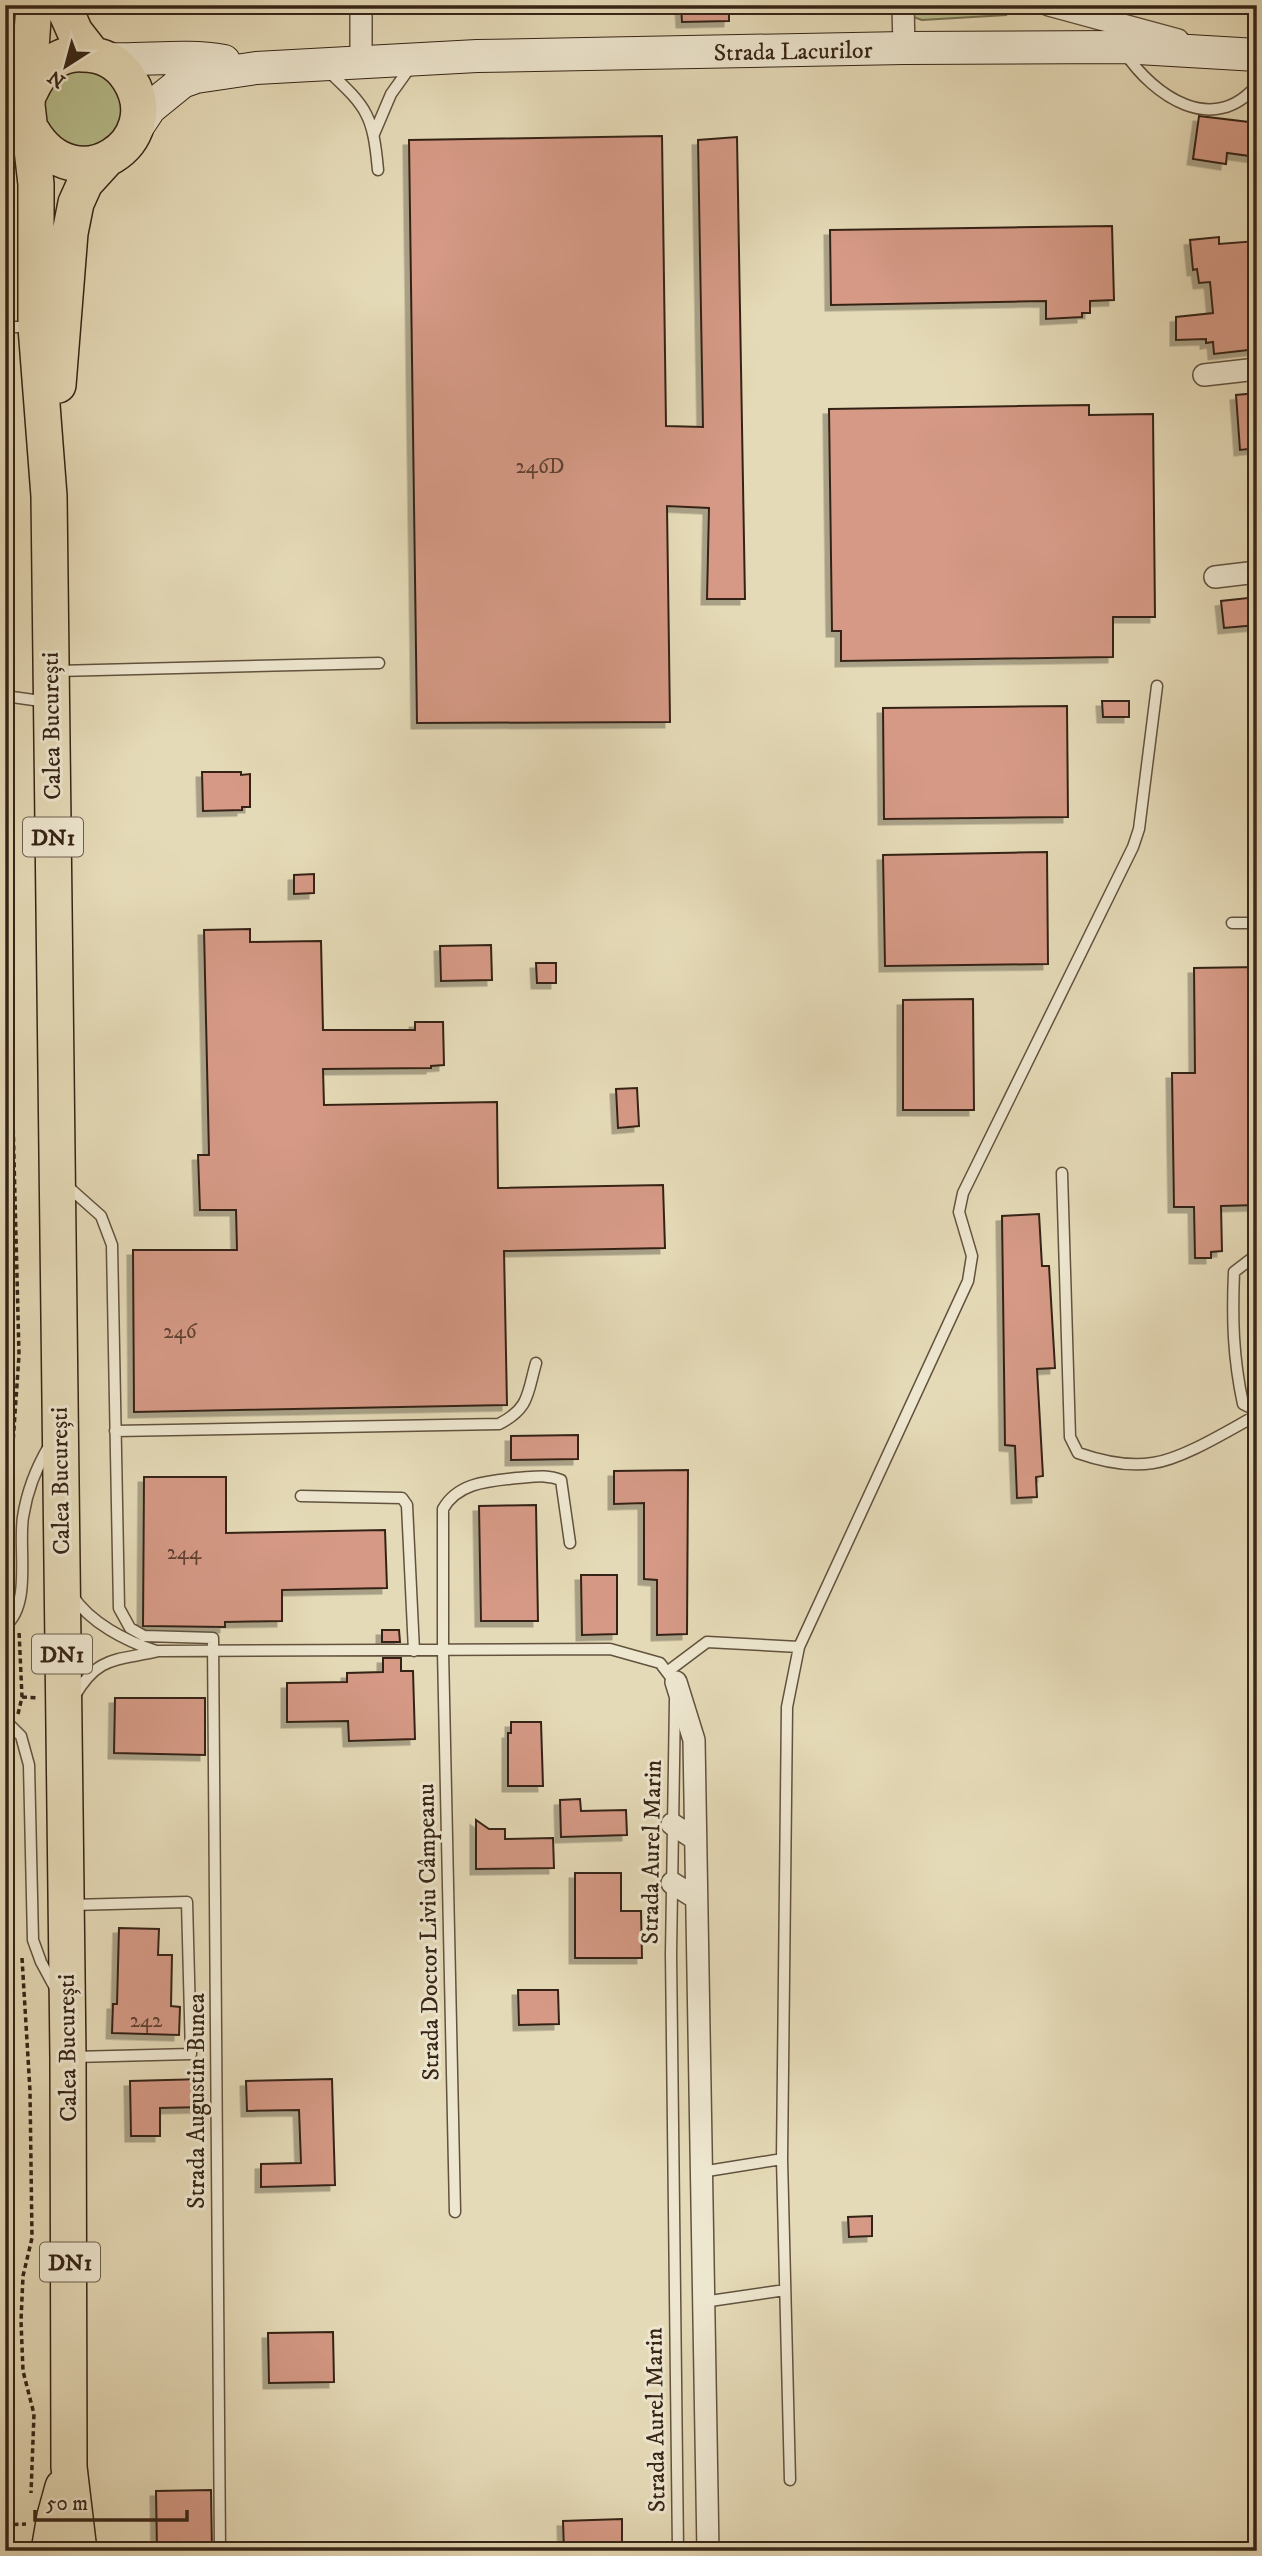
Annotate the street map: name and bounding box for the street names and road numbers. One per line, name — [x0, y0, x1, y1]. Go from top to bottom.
street label: Strada Lacurilor — [713, 36, 873, 68]
street label: Calea București — [36, 652, 68, 800]
road number: DN1 — [23, 818, 83, 856]
street label: Calea București — [45, 1407, 77, 1555]
road number: DN1 — [32, 1634, 92, 1674]
street label: Strada Aurel Marin — [635, 1759, 669, 1945]
street label: Strada Doctor Liviu Câmpeanu — [411, 1783, 447, 2081]
street label: Calea București — [52, 1974, 84, 2122]
street label: Strada Augustin Bunea — [182, 1992, 212, 2209]
road number: DN1 — [40, 2242, 100, 2282]
street label: Strada Aurel Marin — [639, 2327, 673, 2513]

